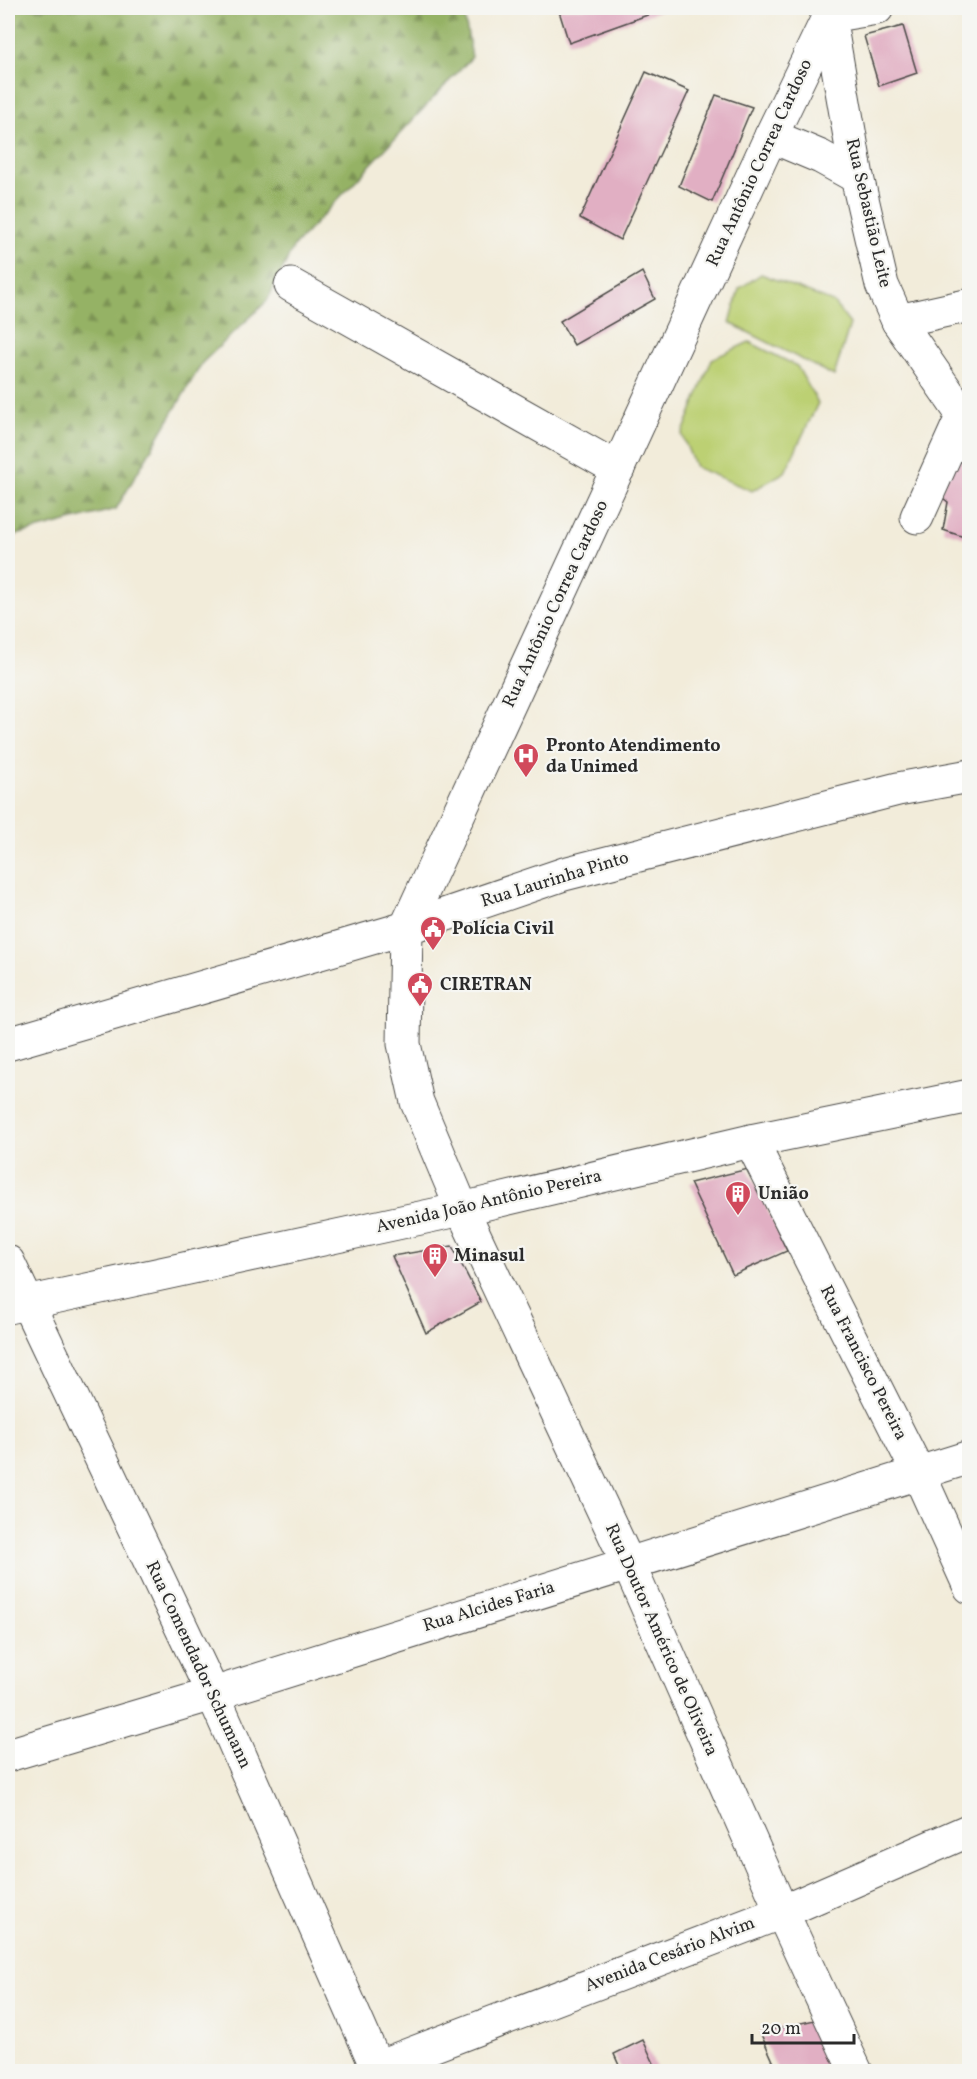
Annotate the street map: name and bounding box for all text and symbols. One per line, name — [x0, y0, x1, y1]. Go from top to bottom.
street label: Rua Antônio Correa Cardoso — [701, 55, 819, 271]
street label: Rua Sebastião Leite — [839, 136, 897, 290]
street label: Rua Antônio Correa Cardoso — [497, 496, 615, 712]
place label: Pronto Atendimento da Unimed — [546, 734, 721, 780]
hospital icon: Pronto Atendimento da Unimed — [511, 741, 541, 779]
street label: Rua Laurinha Pinto — [478, 846, 632, 914]
public building icon: Polícia Civil — [418, 914, 448, 952]
place label: Polícia Civil — [452, 917, 554, 942]
public building icon: CIRETRAN — [405, 970, 435, 1008]
place label: CIRETRAN — [440, 973, 532, 998]
street label: Avenida João Antônio Pereira — [374, 1164, 604, 1240]
building icon: União — [723, 1179, 753, 1217]
place label: União — [758, 1182, 809, 1207]
building icon: Minasul — [420, 1241, 450, 1279]
place label: Minasul — [454, 1244, 525, 1269]
street label: Rua Francisco Pereira — [813, 1281, 913, 1445]
street label: Rua Doutor Américo de Oliveira — [598, 1520, 724, 1760]
street label: Rua Comendador Schumann — [139, 1557, 257, 1773]
street label: Rua Alcides Faria — [420, 1575, 558, 1639]
street label: Avenida Cesário Alvim — [581, 1911, 759, 1999]
scale bar — [752, 2007, 854, 2045]
text: 20 m — [761, 2017, 801, 2042]

